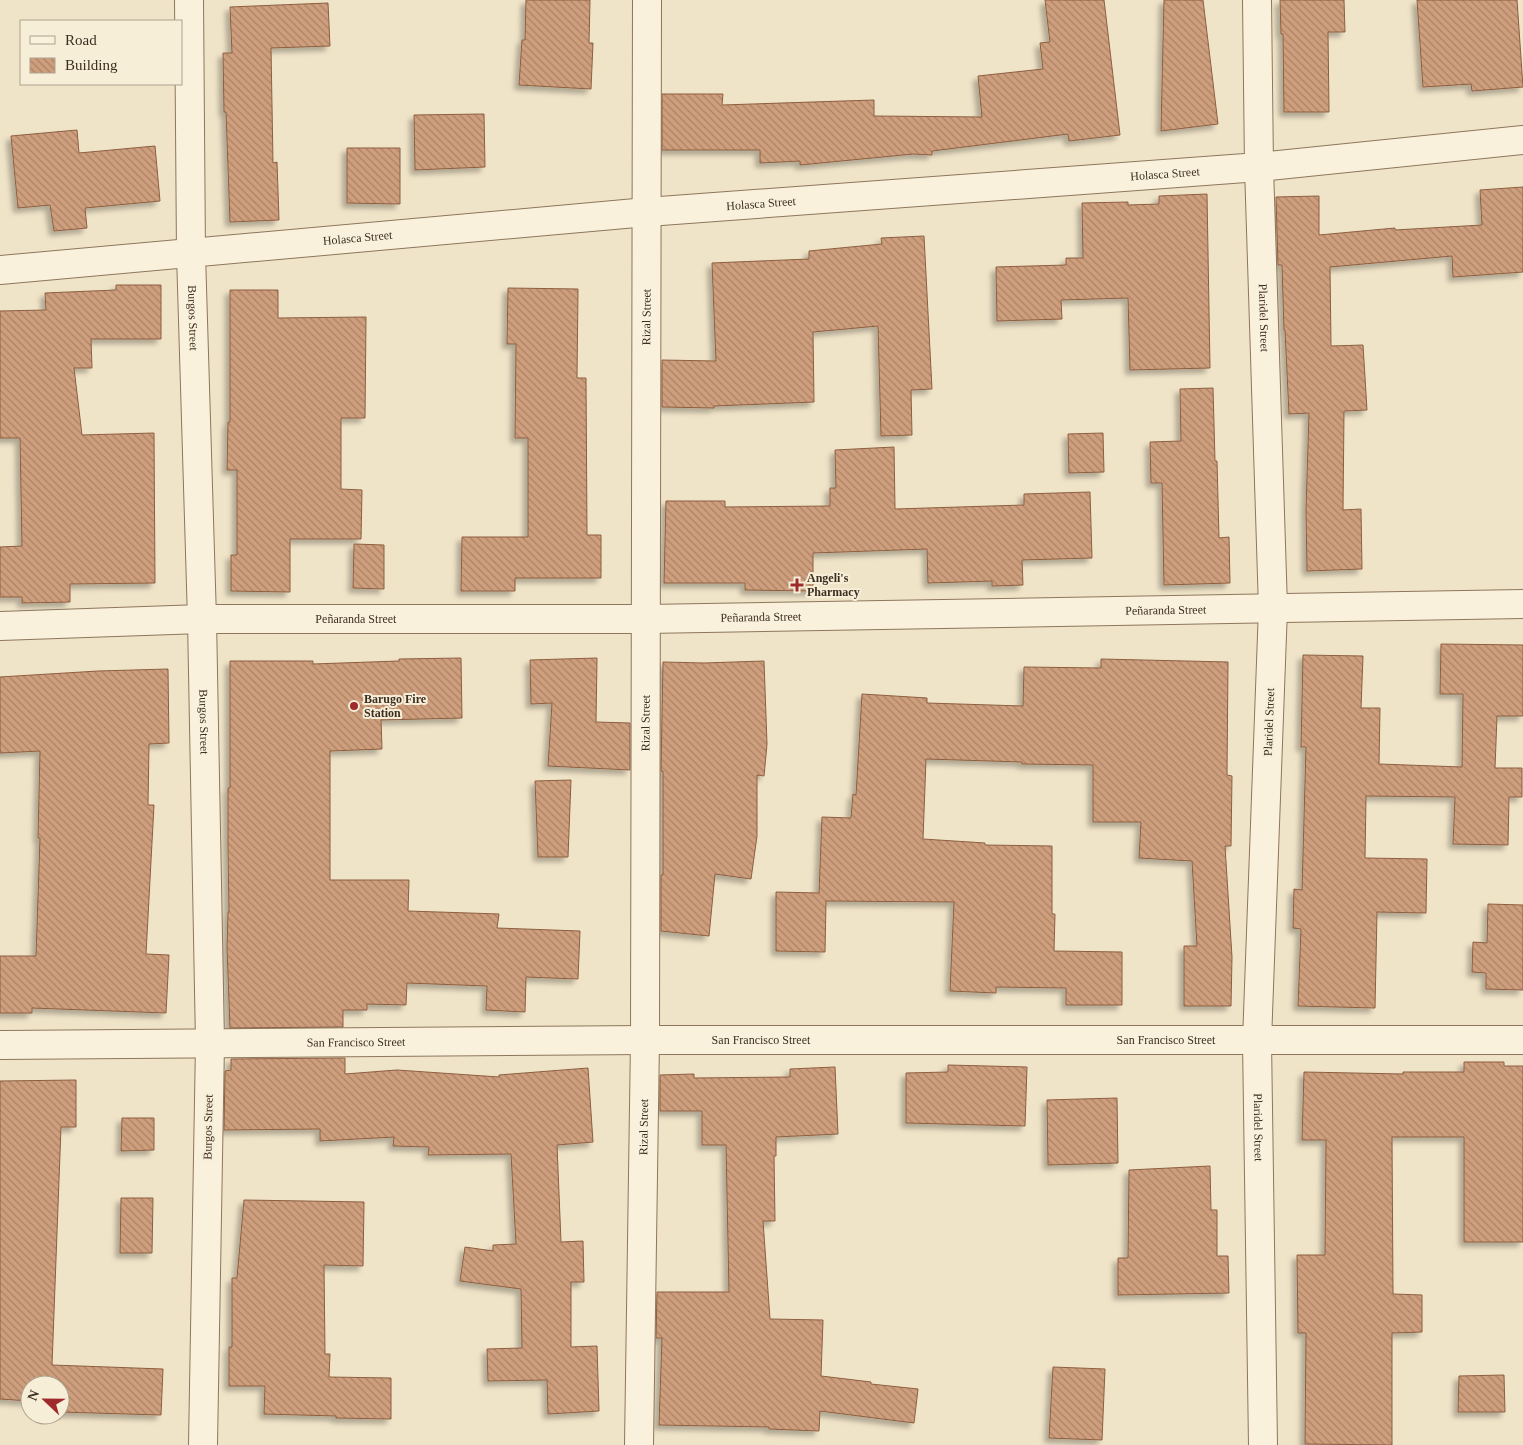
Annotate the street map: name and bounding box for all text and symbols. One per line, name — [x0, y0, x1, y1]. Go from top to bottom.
legend — [20, 20, 182, 85]
text: Road — [65, 32, 97, 48]
text: Building — [65, 57, 118, 73]
street label: Holasca Street — [1130, 164, 1201, 183]
street label: Holasca Street — [726, 194, 797, 213]
street label: Holasca Street — [322, 228, 394, 248]
street label: Plaridel Street — [1256, 284, 1272, 353]
street label: Burgos Street — [185, 285, 201, 352]
street label: Rizal Street — [639, 288, 653, 345]
place label: Angeli's Pharmacy — [807, 571, 860, 599]
marker: Angeli's Pharmacy — [791, 579, 803, 591]
street label: Peñaranda Street — [1125, 602, 1207, 618]
street label: Peñaranda Street — [720, 609, 802, 625]
street label: Peñaranda Street — [315, 612, 397, 626]
street label: Plaridel Street — [1261, 687, 1277, 756]
street label: Burgos Street — [196, 689, 212, 755]
place label: Barugo Fire Station — [364, 692, 427, 720]
street label: Rizal Street — [639, 694, 653, 751]
marker: Barugo Fire Station — [348, 700, 360, 712]
street label: San Francisco Street — [712, 1033, 811, 1047]
street label: San Francisco Street — [1117, 1033, 1216, 1047]
street label: San Francisco Street — [307, 1035, 406, 1050]
street label: Plaridel Street — [1251, 1093, 1266, 1162]
street label: Burgos Street — [200, 1094, 216, 1160]
street label: Rizal Street — [636, 1098, 651, 1155]
north arrow — [20, 1375, 70, 1425]
text: N — [25, 1388, 42, 1403]

